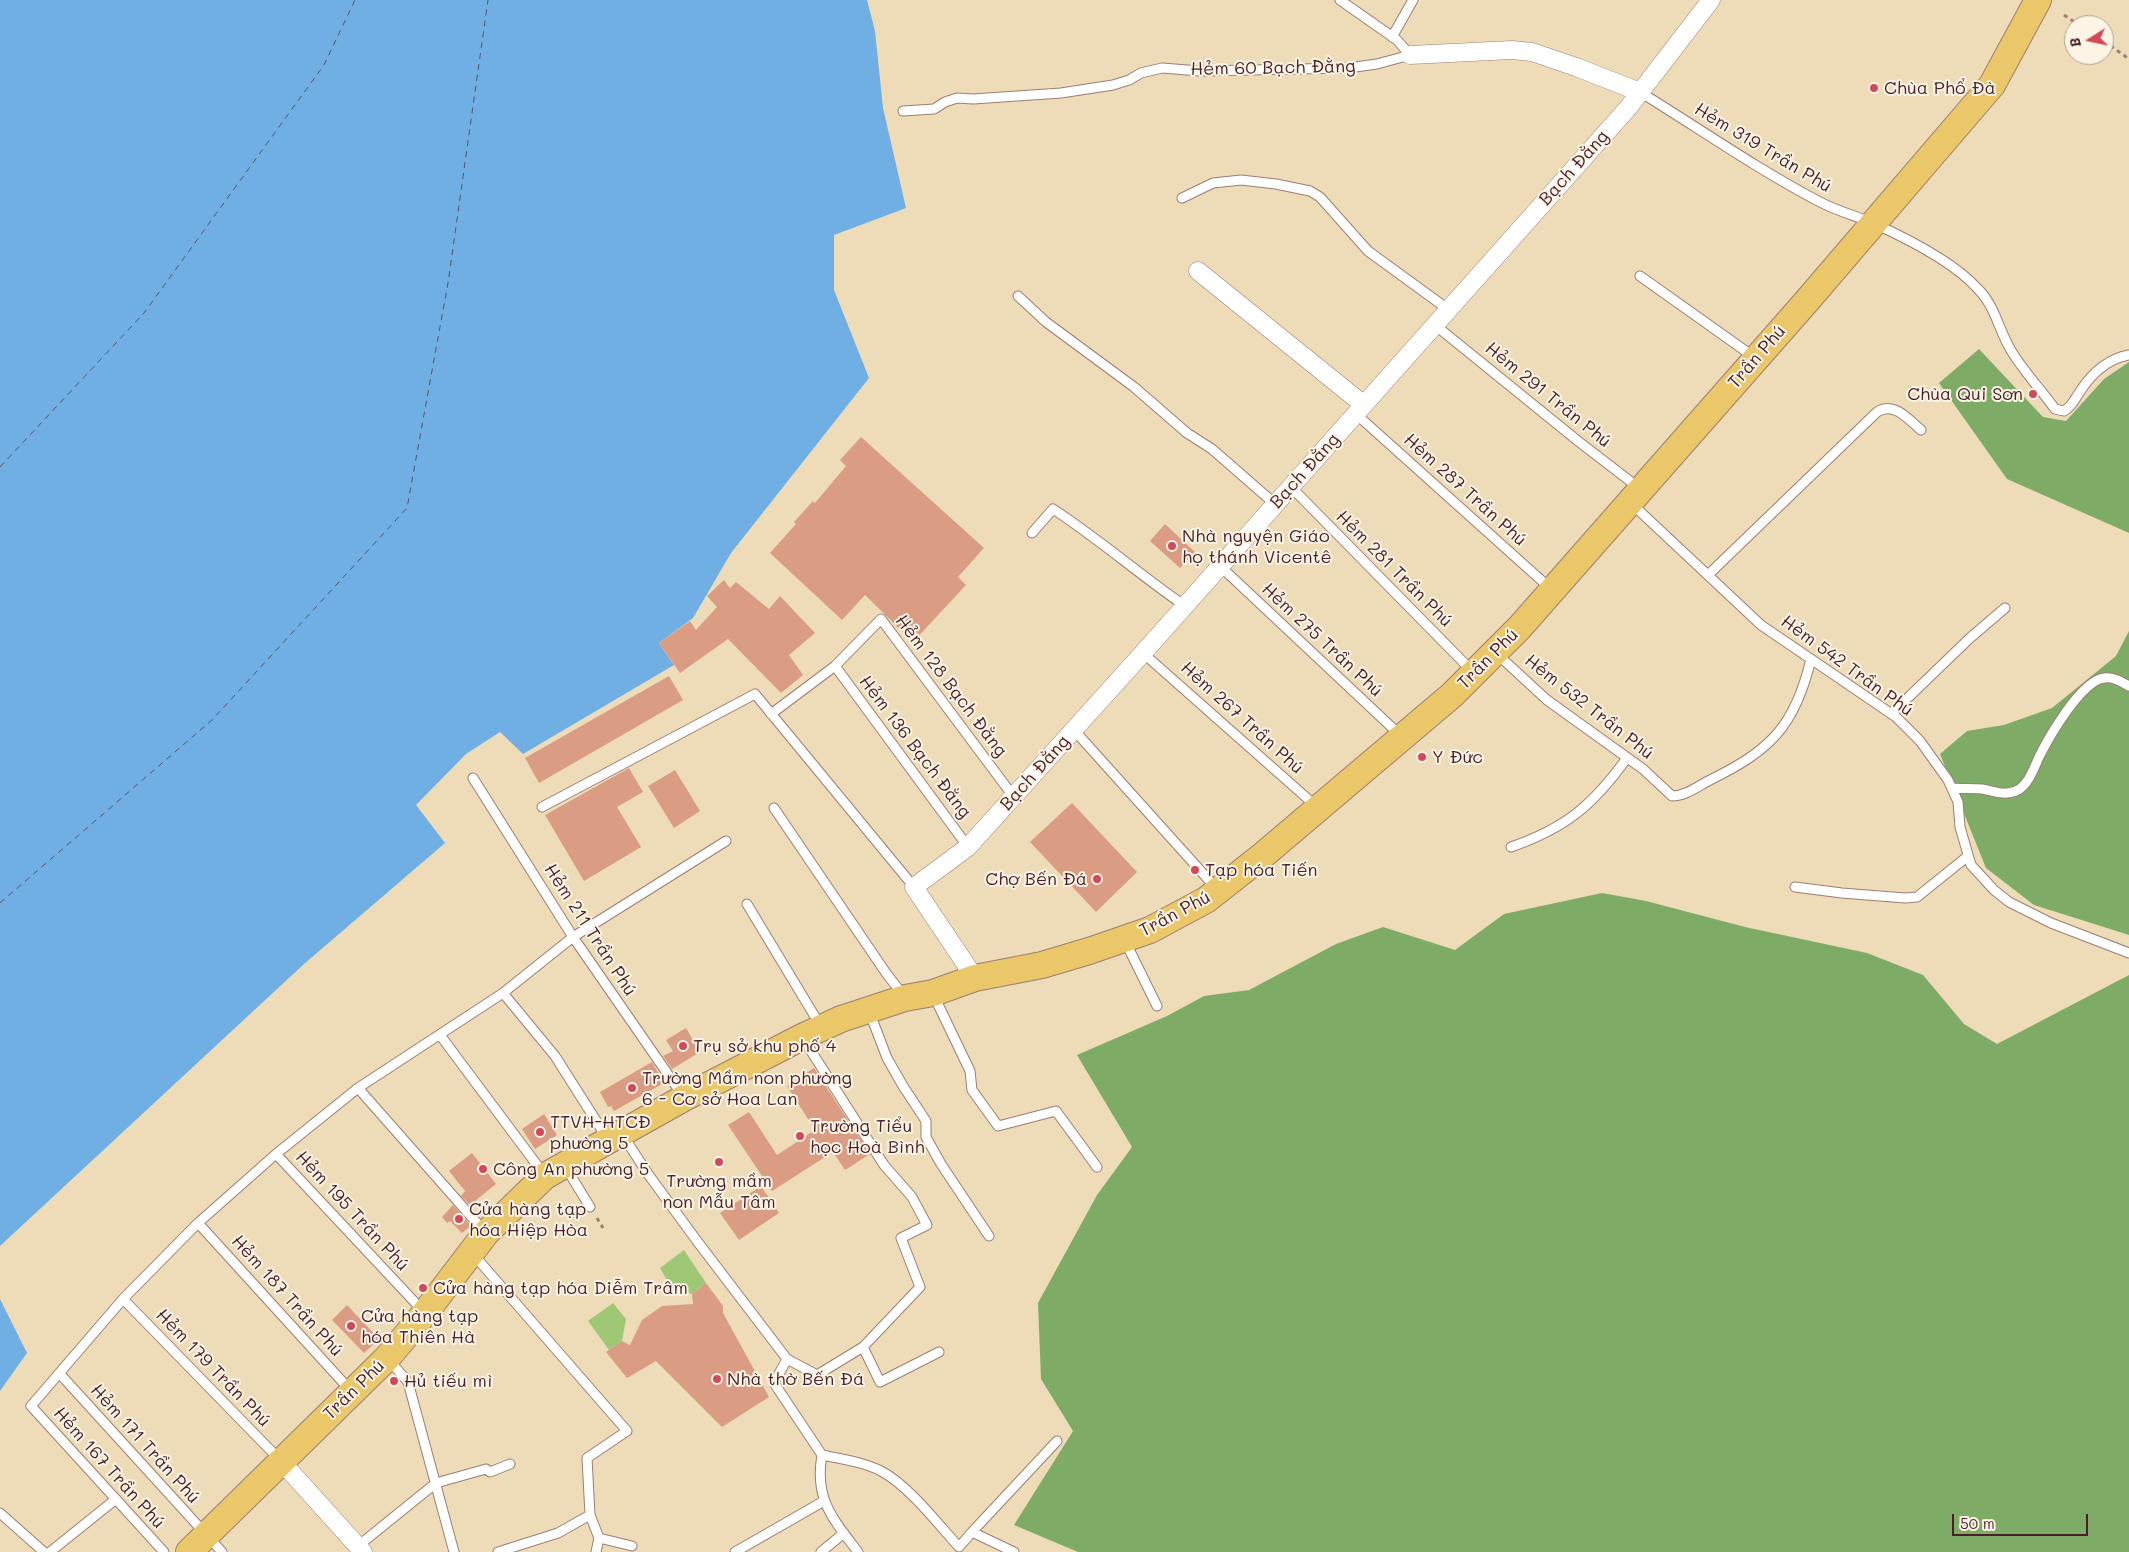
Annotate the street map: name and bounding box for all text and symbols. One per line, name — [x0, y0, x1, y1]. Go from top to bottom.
north arrow — [2064, 15, 2114, 65]
text: B — [2065, 36, 2085, 49]
street label: Hẻm 60 Bạch Đằng — [1190, 56, 1356, 80]
place label: Chùa Phổ Đà — [1884, 77, 1996, 99]
marker: Chùa Phổ Đà — [1868, 82, 1880, 94]
street label: Hẻm 319 Trần Phú — [1691, 99, 1835, 197]
street label: Bạch Đằng — [1535, 126, 1613, 210]
street label: Trần Phú — [1724, 321, 1790, 393]
street label: Hẻm 291 Trần Phú — [1481, 338, 1615, 452]
place label: Chùa Qui Sơn — [1907, 383, 2023, 405]
marker: Chùa Qui Sơn — [2027, 388, 2039, 400]
street label: Bạch Đằng — [1266, 429, 1344, 513]
street label: Hẻm 287 Trần Phú — [1399, 429, 1531, 551]
street label: Hẻm 281 Trần Phú — [1331, 506, 1457, 632]
place label: Nhà nguyện Giáo họ thánh Vicentê — [1182, 525, 1332, 568]
marker: Nhà nguyện Giáo họ thánh Vicentê — [1166, 540, 1178, 552]
street label: Hẻm 275 Trần Phú — [1257, 578, 1387, 702]
street label: Hẻm 128 Bạch Đằng — [891, 611, 1011, 761]
street label: Hẻm 542 Trần Phú — [1777, 611, 1917, 721]
street label: Trần Phú — [1453, 624, 1523, 694]
street label: Hẻm 532 Trần Phú — [1520, 650, 1658, 764]
street label: Hẻm 267 Trần Phú — [1176, 657, 1308, 779]
street label: Hẻm 136 Bạch Đằng — [854, 671, 976, 823]
street label: Bạch Đằng — [996, 731, 1074, 815]
place label: Y Đức — [1432, 746, 1483, 768]
marker: Y Đức — [1416, 751, 1428, 763]
place label: Tạp hóa Tiến — [1205, 859, 1318, 881]
street label: Hẻm 211 Trần Phú — [539, 860, 641, 1000]
marker: Tạp hóa Tiến — [1189, 864, 1201, 876]
place label: Chợ Bến Đá — [985, 868, 1087, 890]
marker: Chợ Bến Đá — [1091, 873, 1103, 885]
street label: Trần Phú — [1136, 886, 1214, 942]
place label: Trụ sở khu phố 4 — [693, 1035, 836, 1057]
marker: Trụ sở khu phố 4 — [677, 1040, 689, 1052]
place label: Trường Mầm non phường 6 - Cơ sở Hoa Lan — [642, 1067, 852, 1110]
marker: Trường Mầm non phường 6 - Cơ sở Hoa Lan — [626, 1082, 638, 1094]
place label: TTVH-HTCĐ phường 5 — [550, 1111, 651, 1154]
place label: Trường Tiểu học Hoà Bình — [810, 1115, 925, 1158]
marker: TTVH-HTCĐ phường 5 — [534, 1126, 546, 1138]
marker: Trường Tiểu học Hoà Bình — [794, 1130, 806, 1142]
street label: Hẻm 195 Trần Phú — [291, 1147, 413, 1275]
marker: Trường mầm non Mẫu Tâm — [713, 1156, 725, 1168]
place label: Công An phường 5 — [493, 1158, 649, 1180]
marker: Công An phường 5 — [477, 1163, 489, 1175]
place label: Trường mầm non Mẫu Tâm — [662, 1170, 776, 1212]
place label: Cửa hàng tạp hóa Hiệp Hòa — [469, 1198, 588, 1240]
marker: Cửa hàng tạp hóa Hiệp Hòa — [453, 1213, 465, 1225]
street label: Hẻm 187 Trần Phú — [227, 1231, 347, 1361]
place label: Cửa hàng tạp hóa Diễm Trâm — [433, 1277, 688, 1299]
marker: Cửa hàng tạp hóa Diễm Trâm — [417, 1282, 429, 1294]
street label: Hẻm 179 Trần Phú — [151, 1305, 275, 1431]
place label: Cửa hàng tạp hóa Thiên Hà — [361, 1305, 478, 1348]
marker: Cửa hàng tạp hóa Thiên Hà — [345, 1320, 357, 1332]
street label: Trần Phú — [319, 1355, 389, 1425]
place label: Nhà thờ Bến Đá — [727, 1368, 864, 1390]
place label: Hủ tiếu mì — [404, 1370, 493, 1392]
marker: Nhà thờ Bến Đá — [711, 1373, 723, 1385]
marker: Hủ tiếu mì — [388, 1375, 400, 1387]
street label: Hẻm 171 Trần Phú — [86, 1380, 204, 1508]
street label: Hẻm 167 Trần Phú — [49, 1403, 169, 1533]
scale bar — [1954, 1504, 2090, 1536]
text: 50 m — [1960, 1513, 1995, 1533]

